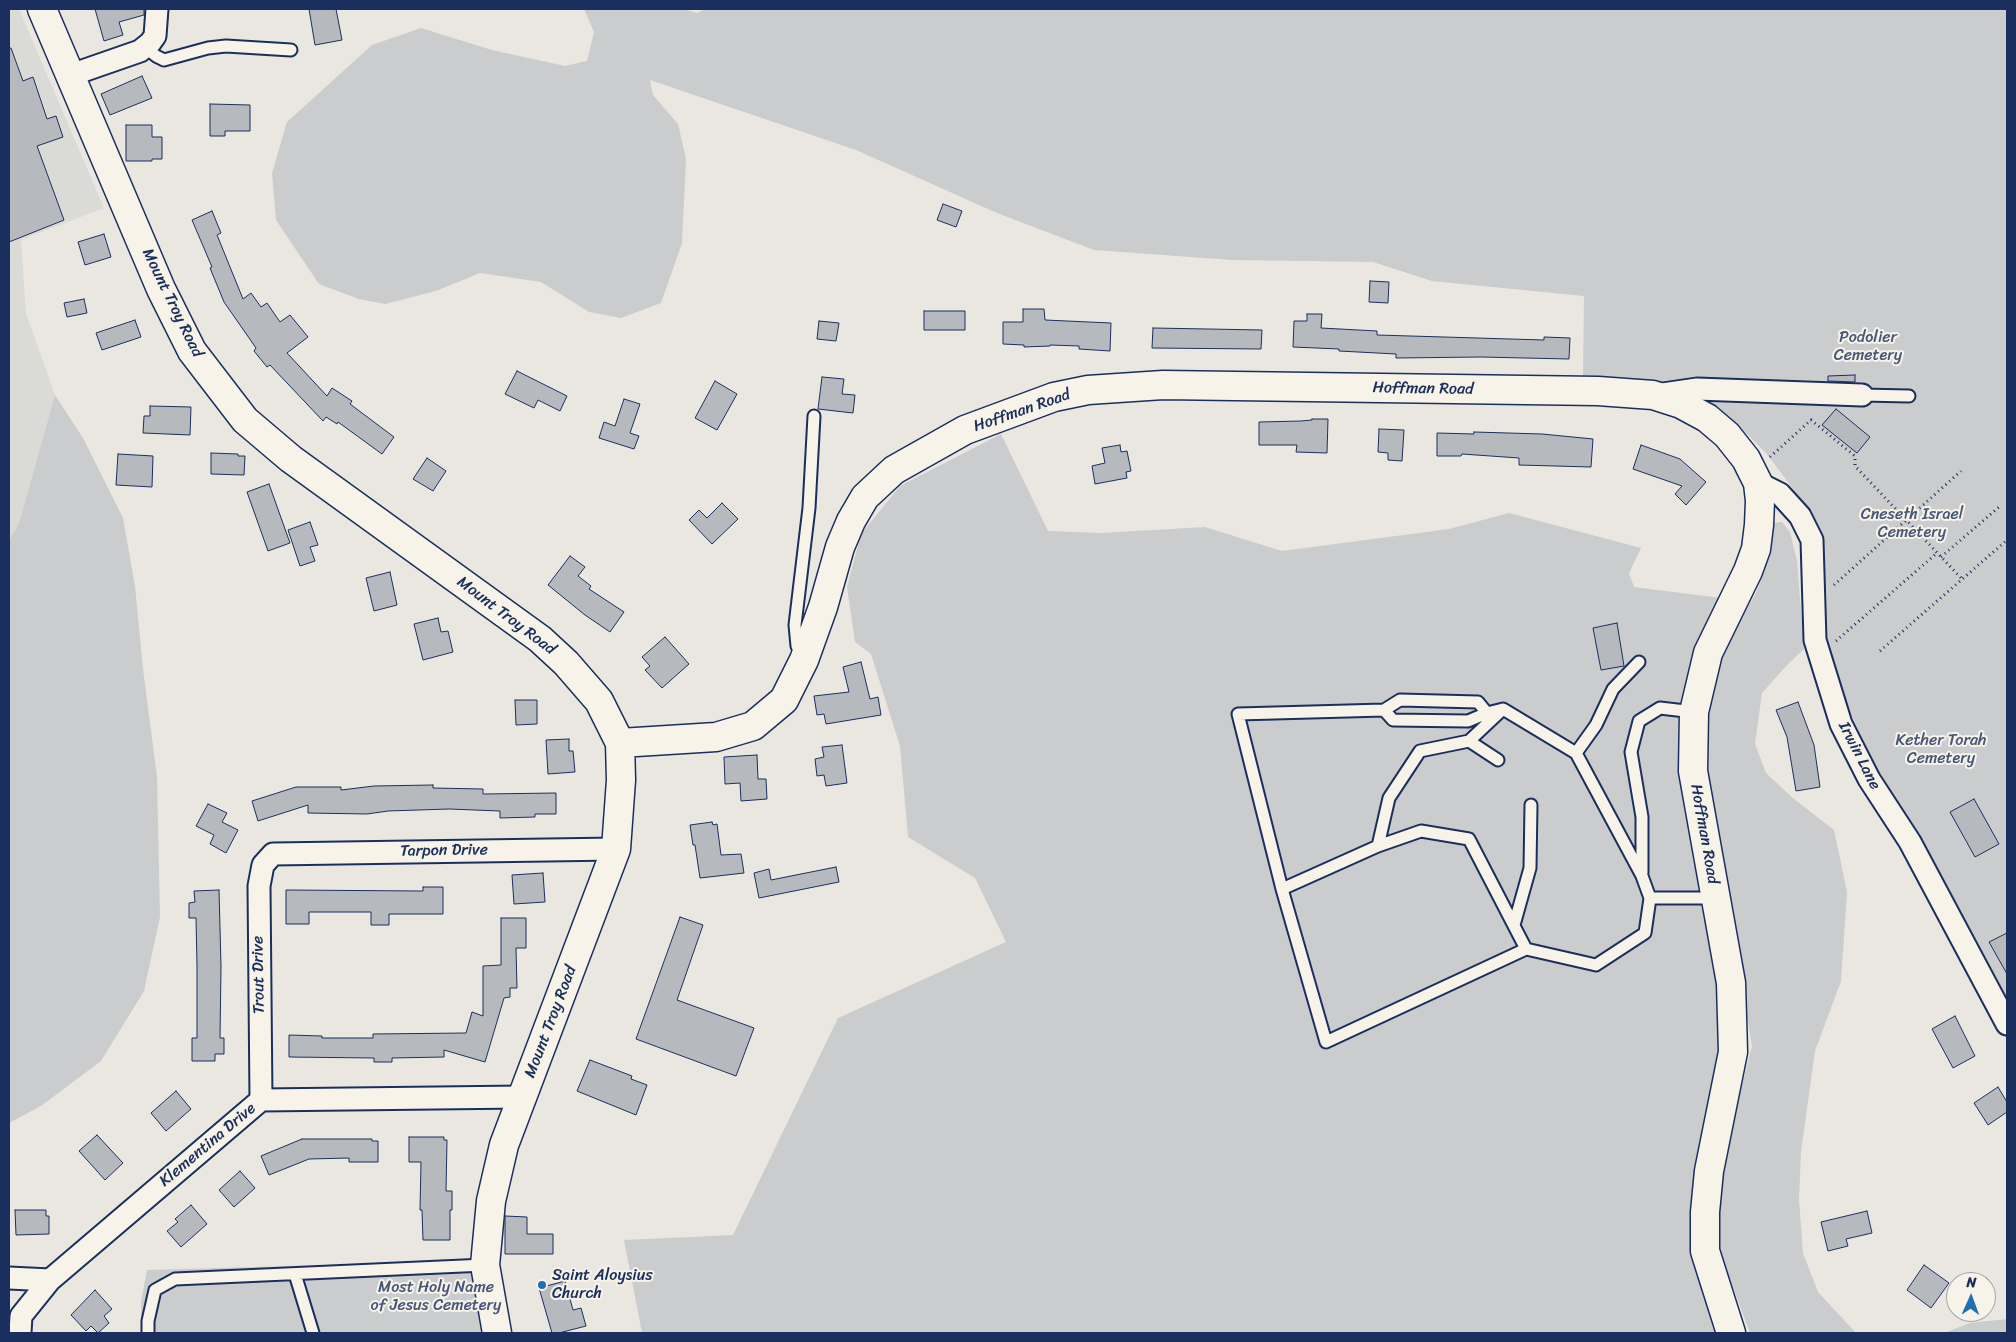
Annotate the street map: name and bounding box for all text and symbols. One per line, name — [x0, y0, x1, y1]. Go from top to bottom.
street label: Mount Troy Road — [137, 246, 207, 360]
park label: Podolier Cemetery — [1834, 328, 1902, 366]
street label: Hoffman Road — [1372, 379, 1474, 399]
street label: Hoffman Road — [971, 385, 1073, 437]
park label: Cneseth Israel Cemetery — [1861, 505, 1963, 543]
street label: Mount Troy Road — [453, 573, 559, 659]
street label: Irwin Lane — [1834, 719, 1884, 793]
park label: Kether Torah Cemetery — [1896, 731, 1986, 769]
street label: Hoffman Road — [1686, 783, 1722, 885]
street label: Tarpon Drive — [400, 841, 488, 861]
street label: Trout Drive — [249, 936, 269, 1014]
street label: Mount Troy Road — [521, 963, 581, 1081]
street label: Klementina Drive — [156, 1099, 260, 1191]
place label: Saint Aloysius Church — [552, 1266, 653, 1304]
text: N — [1966, 1270, 1977, 1295]
north arrow — [1946, 1272, 1996, 1322]
park label: Most Holy Name of Jesus Cemetery — [371, 1278, 501, 1316]
marker: Saint Aloysius Church — [536, 1279, 548, 1291]

